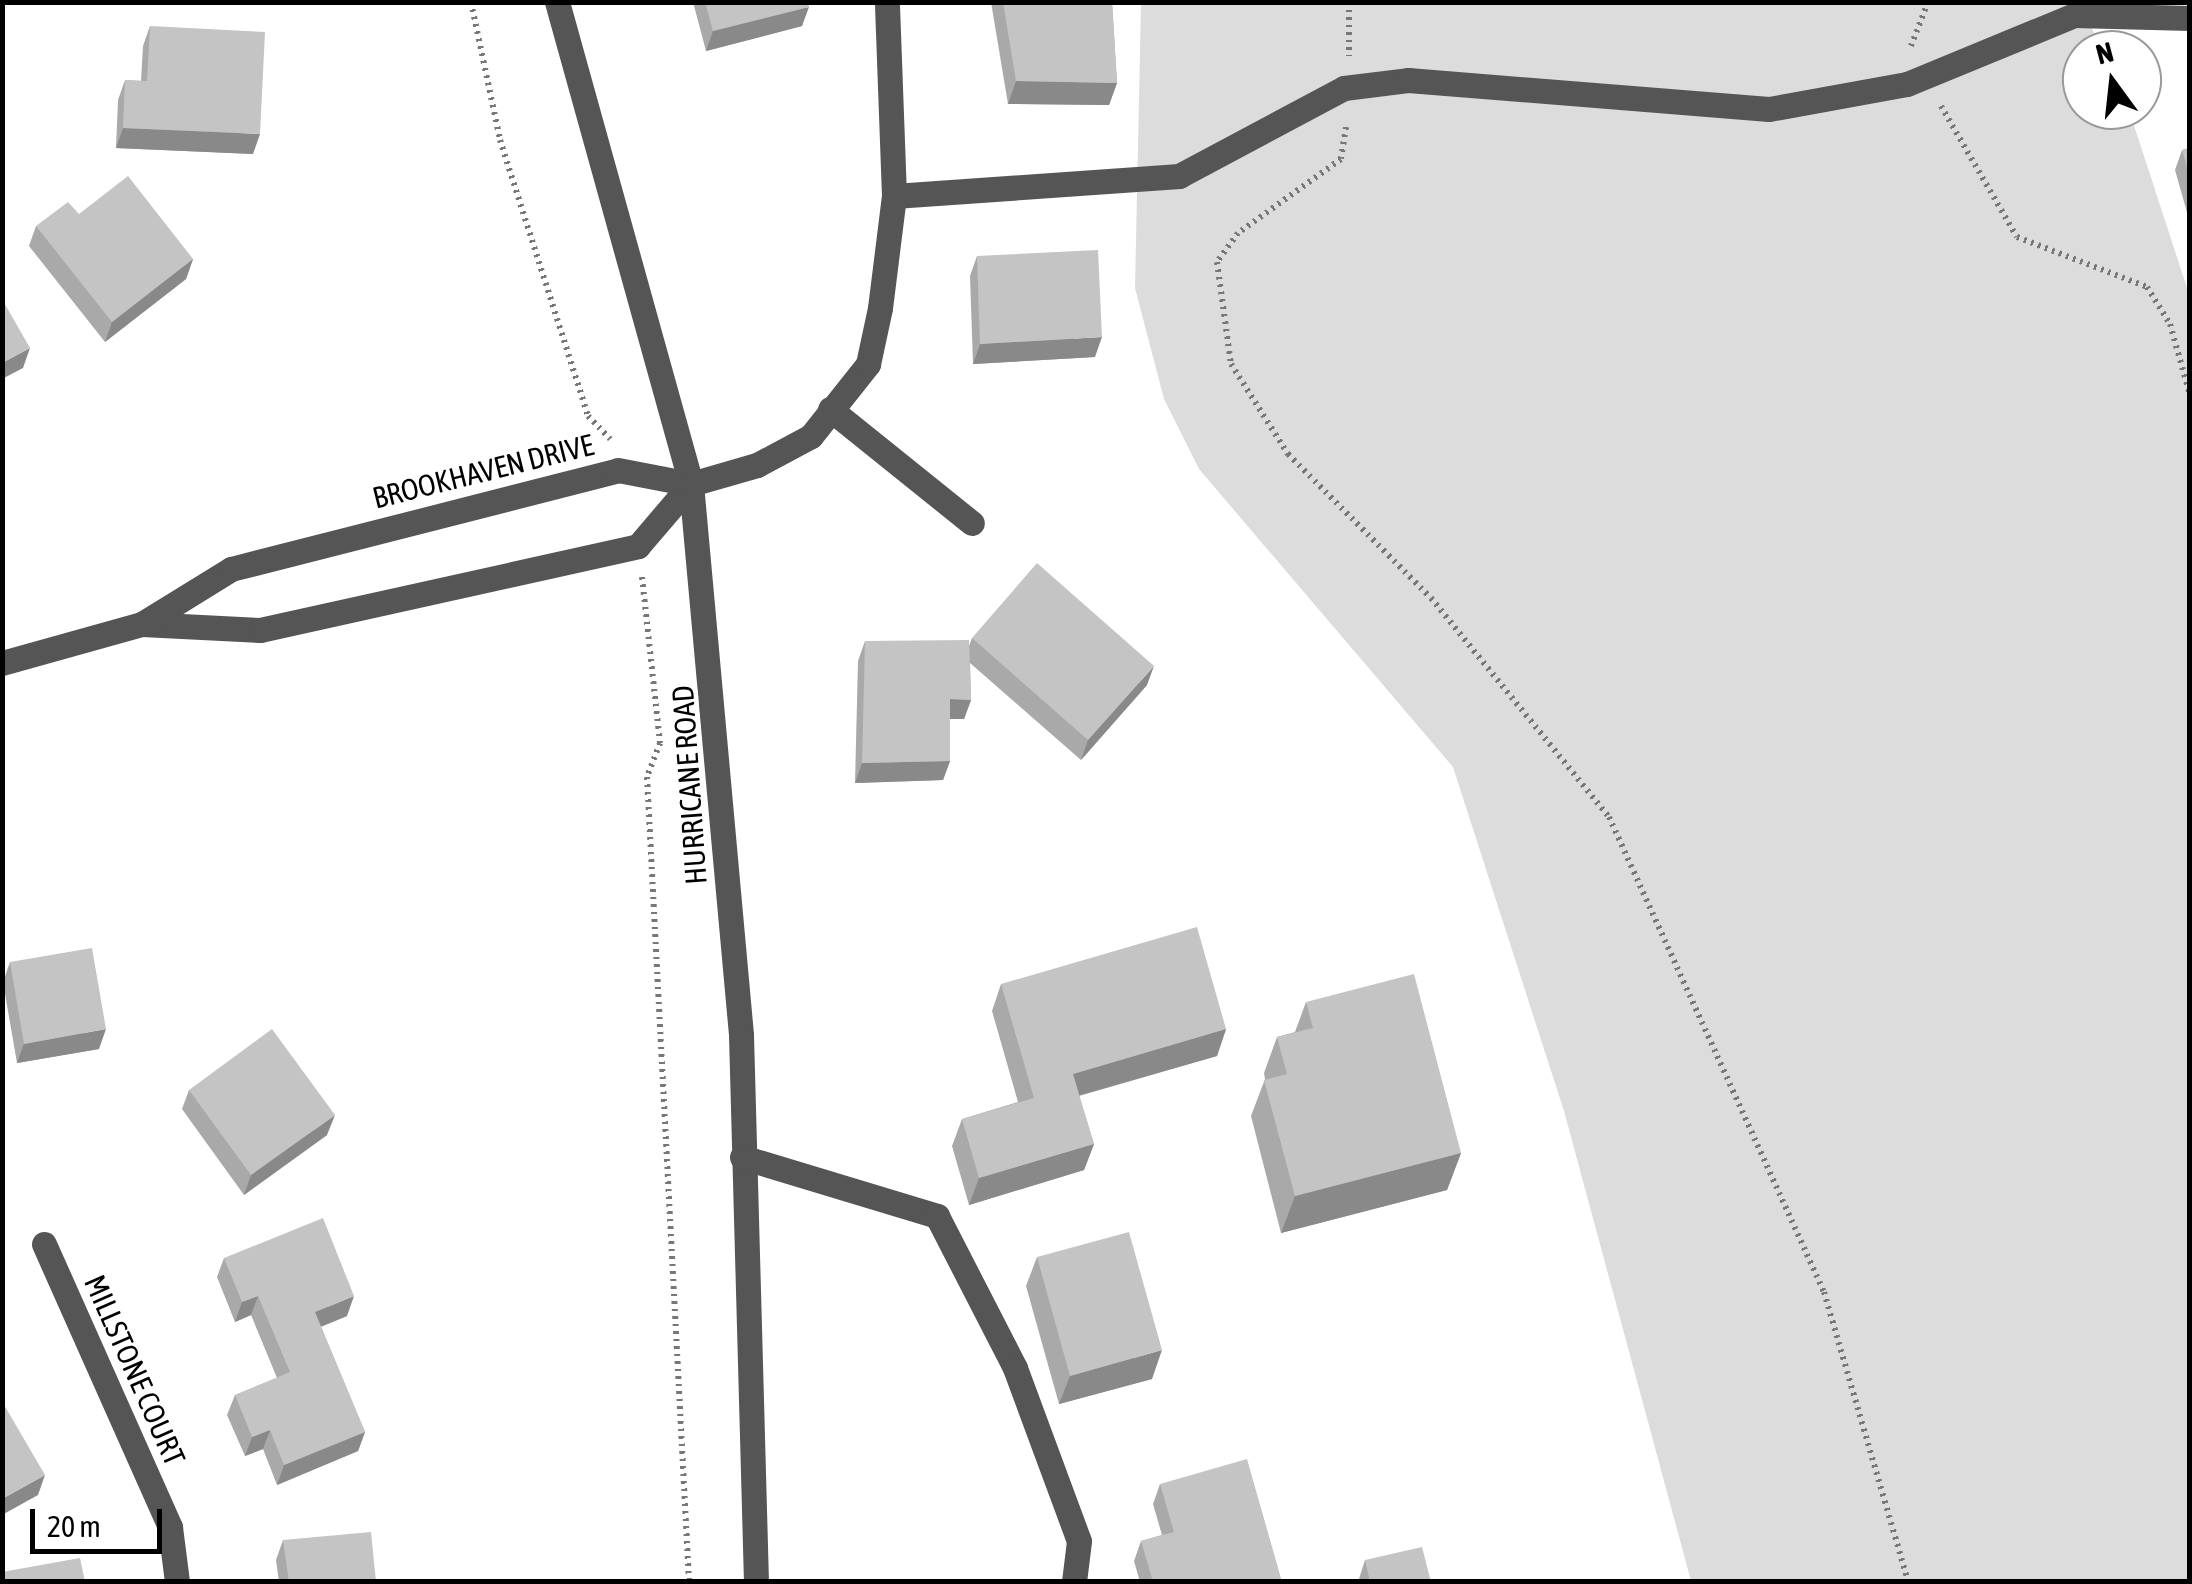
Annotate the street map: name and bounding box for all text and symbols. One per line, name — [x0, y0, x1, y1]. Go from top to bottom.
north arrow — [2062, 30, 2162, 130]
text: N — [2093, 35, 2117, 71]
street label: BROOKHAVEN DRIVE — [369, 426, 597, 516]
street label: HURRICANE ROAD — [664, 684, 714, 886]
street label: MILLSTONE COURT — [77, 1269, 193, 1471]
scale bar — [35, 1489, 168, 1551]
text: 20 m — [47, 1509, 101, 1543]

